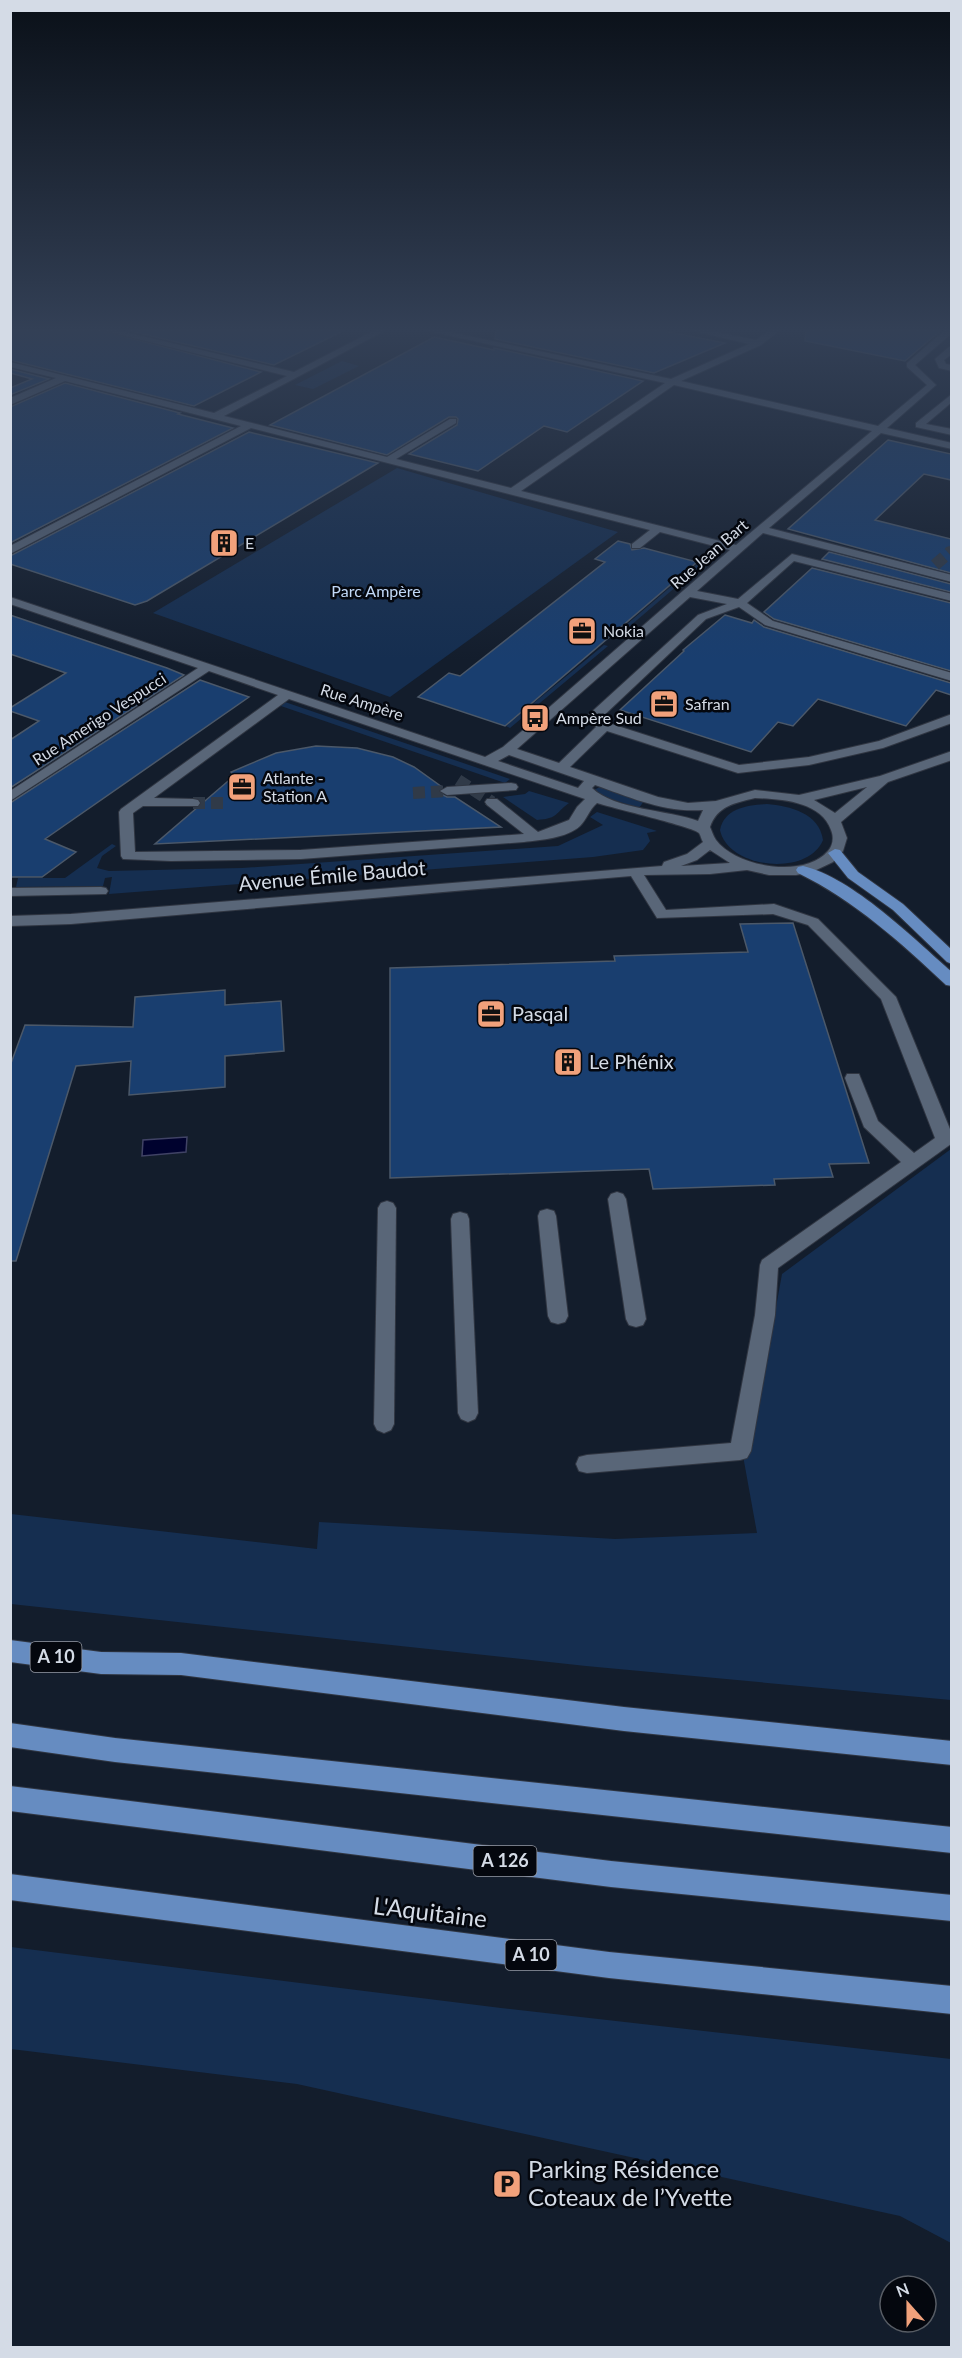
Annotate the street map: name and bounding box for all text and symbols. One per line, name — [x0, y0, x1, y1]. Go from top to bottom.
street label: Rue Jean Bart — [666, 515, 751, 592]
building icon: E — [208, 527, 240, 559]
place label: E — [245, 533, 254, 552]
park label: Parc Ampère — [331, 581, 421, 600]
office icon: Nokia — [566, 615, 598, 647]
place label: Nokia — [603, 621, 644, 640]
street label: Rue Amerigo Vespucci — [28, 668, 169, 769]
street label: Rue Ampère — [318, 679, 406, 724]
office icon: Safran — [648, 688, 680, 720]
place label: Safran — [685, 694, 730, 713]
bus stop icon: Ampère Sud — [519, 702, 551, 734]
place label: Ampère Sud — [556, 708, 642, 727]
place label: Atlante - Station A — [263, 768, 327, 805]
office icon: Atlante - Station A — [226, 771, 258, 803]
street label: Avenue Émile Baudot — [237, 855, 426, 895]
office icon: Pasqal — [475, 998, 507, 1030]
place label: Pasqal — [512, 1001, 568, 1025]
building icon: Le Phénix — [552, 1046, 584, 1078]
place label: Le Phénix — [589, 1049, 674, 1073]
road number: A 10 — [31, 1642, 82, 1672]
road number: A 126 — [474, 1846, 536, 1876]
street label: L'Aquitaine — [372, 1890, 489, 1933]
road number: A 10 — [506, 1940, 556, 1970]
place label: Parking Résidence Coteaux de l’Yvette — [528, 2154, 732, 2211]
parking icon: Parking Résidence Coteaux de l’Yvette — [491, 2168, 523, 2200]
north arrow — [878, 2274, 938, 2334]
text: N — [893, 2278, 912, 2301]

